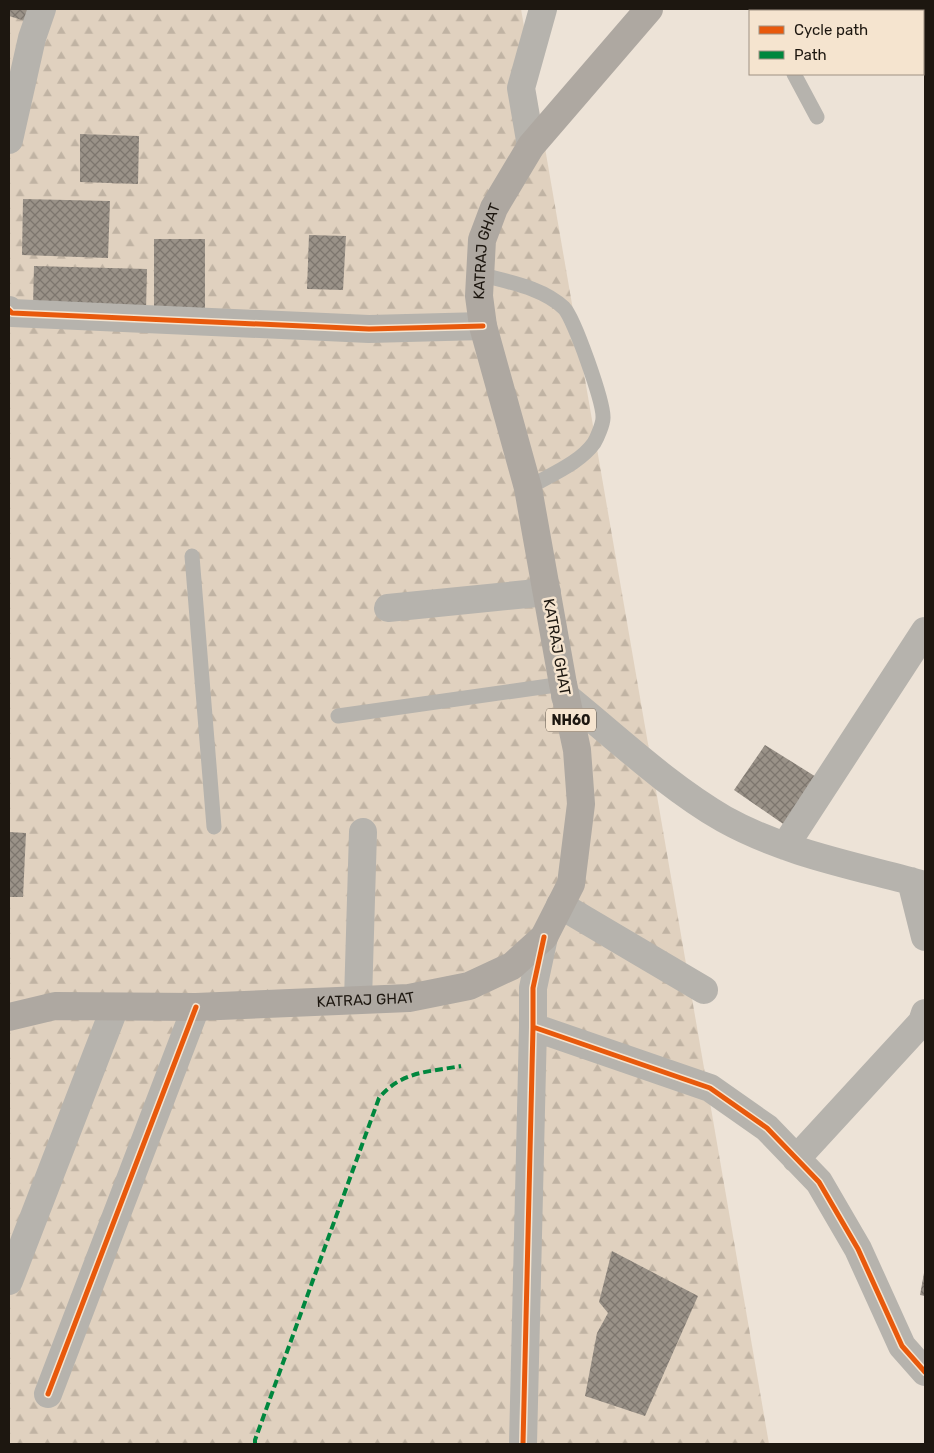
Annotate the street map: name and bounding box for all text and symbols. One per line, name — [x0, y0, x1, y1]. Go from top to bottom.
legend — [749, 10, 924, 75]
text: Cycle path — [794, 21, 868, 39]
text: Path — [794, 46, 827, 64]
street label: KATRAJ GHAT — [470, 200, 504, 300]
street label: KATRAJ GHAT — [540, 597, 574, 697]
road number: NH60 — [546, 708, 596, 732]
street label: KATRAJ GHAT — [316, 988, 417, 1011]

